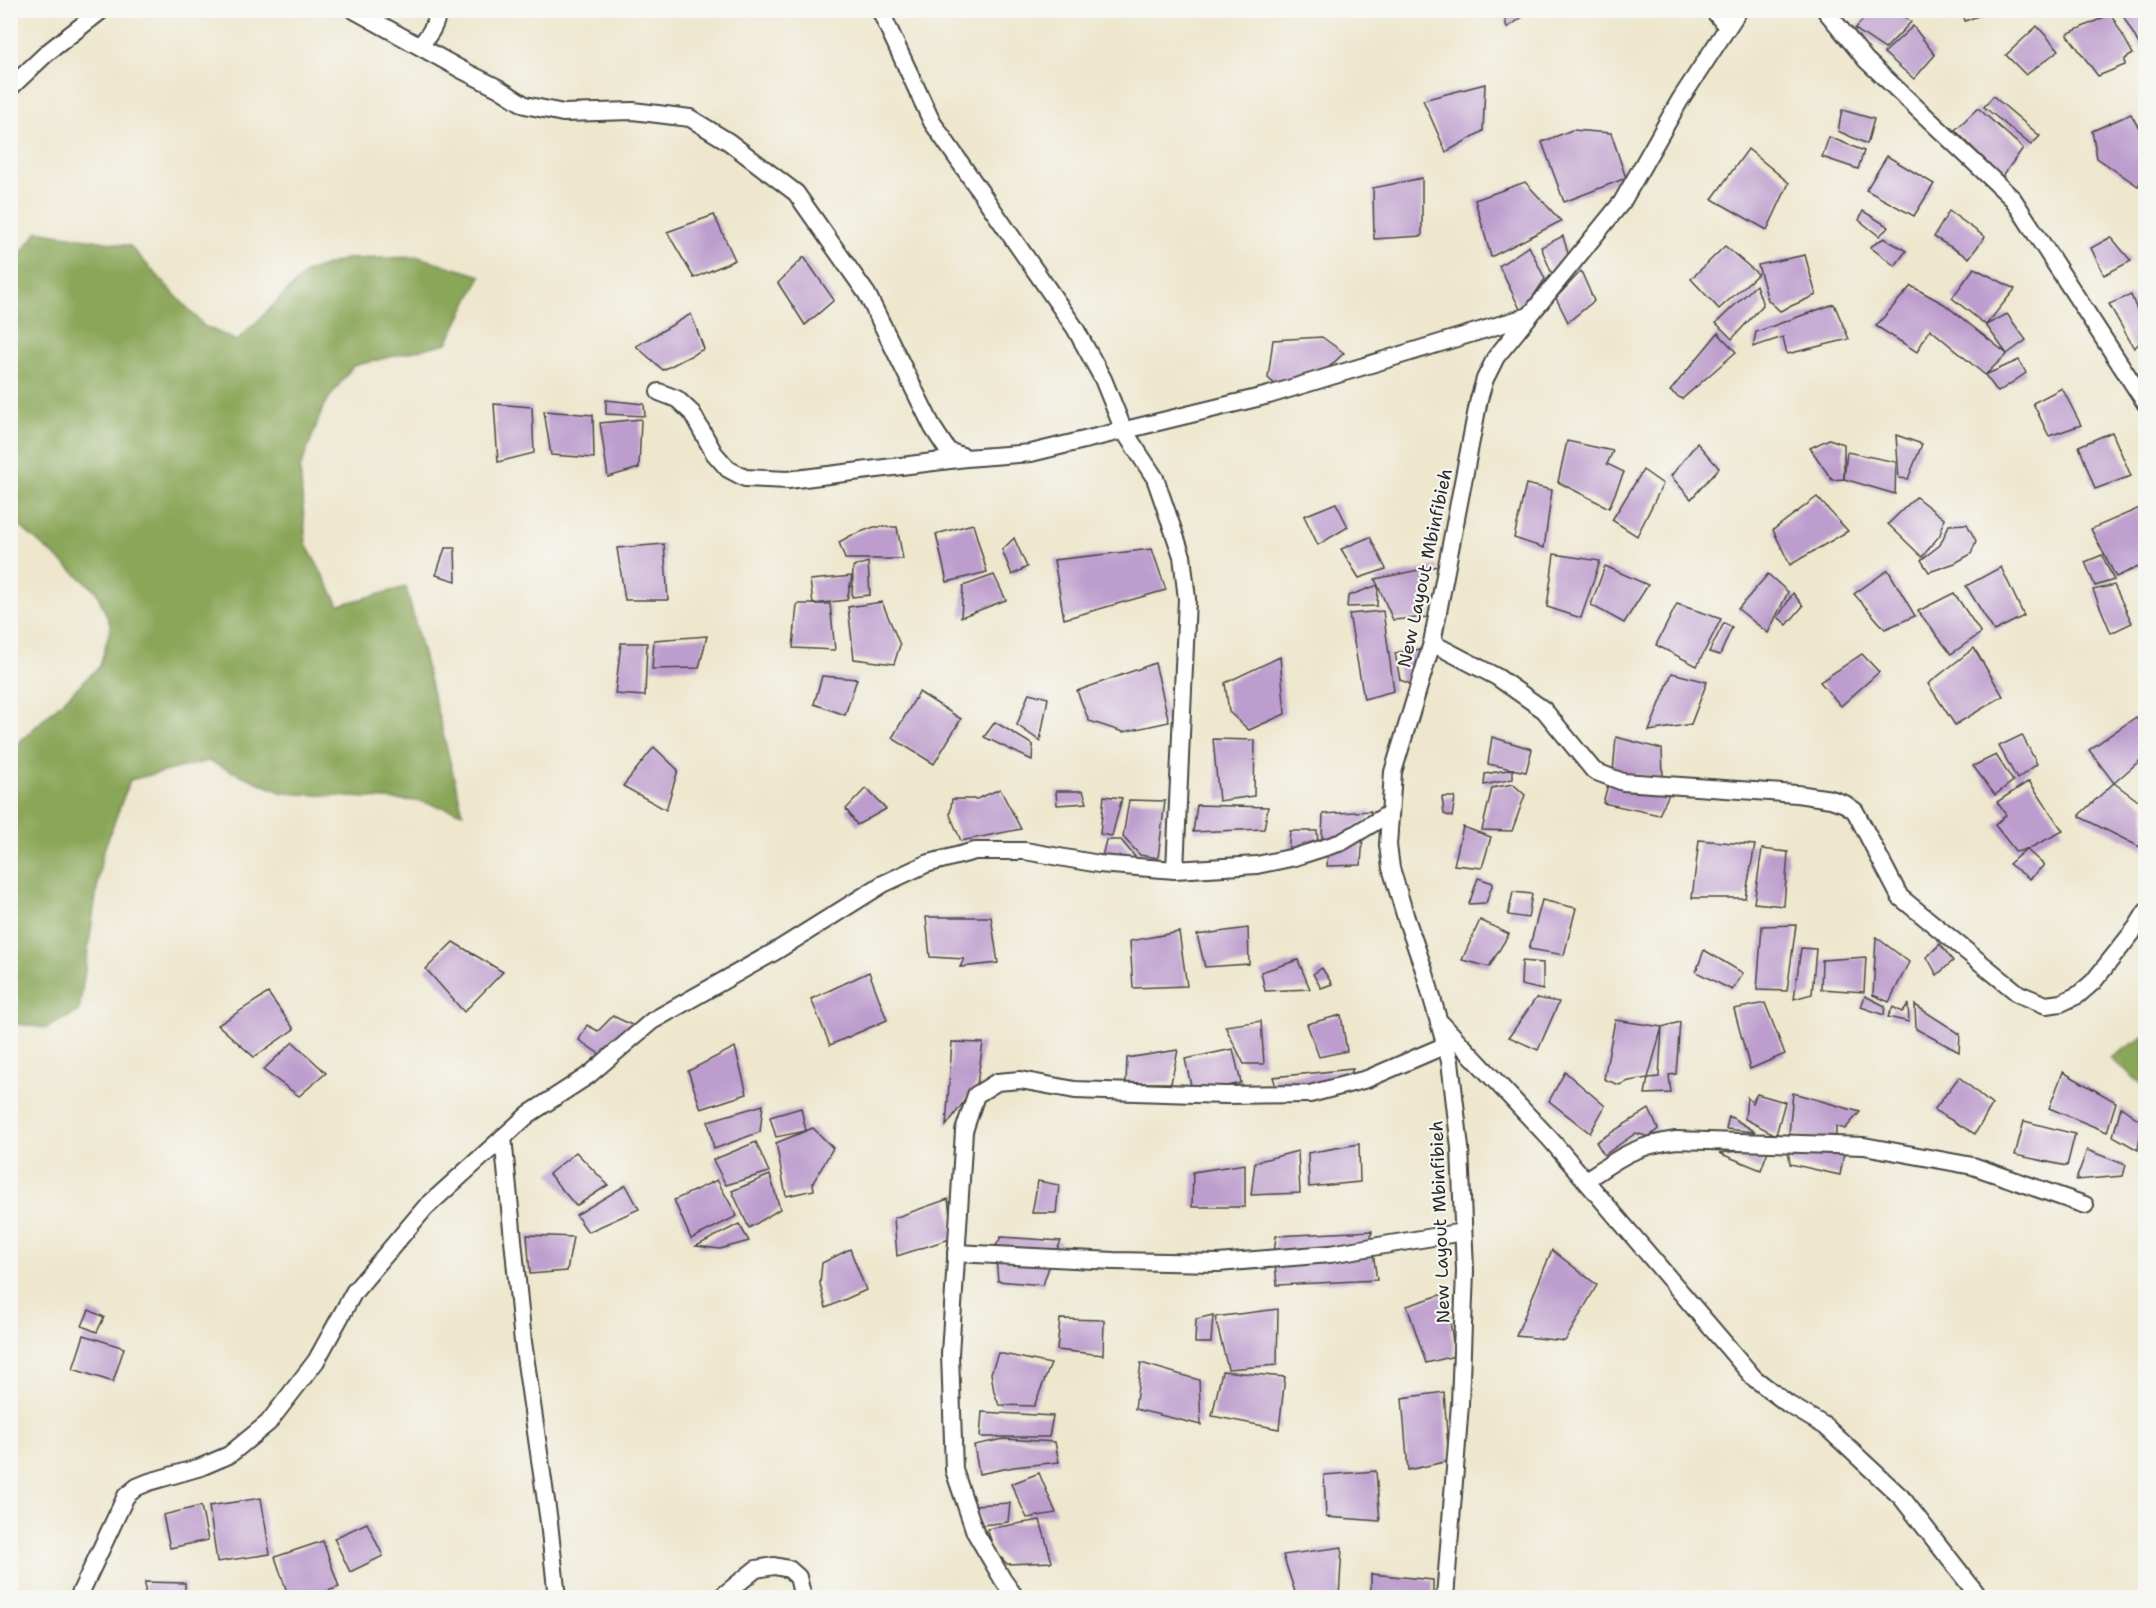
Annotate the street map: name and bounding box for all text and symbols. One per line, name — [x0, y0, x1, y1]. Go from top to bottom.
street label: New Layout Mbinfibieh — [1392, 466, 1458, 670]
street label: New Layout Mbinfibieh — [1424, 1120, 1456, 1324]

